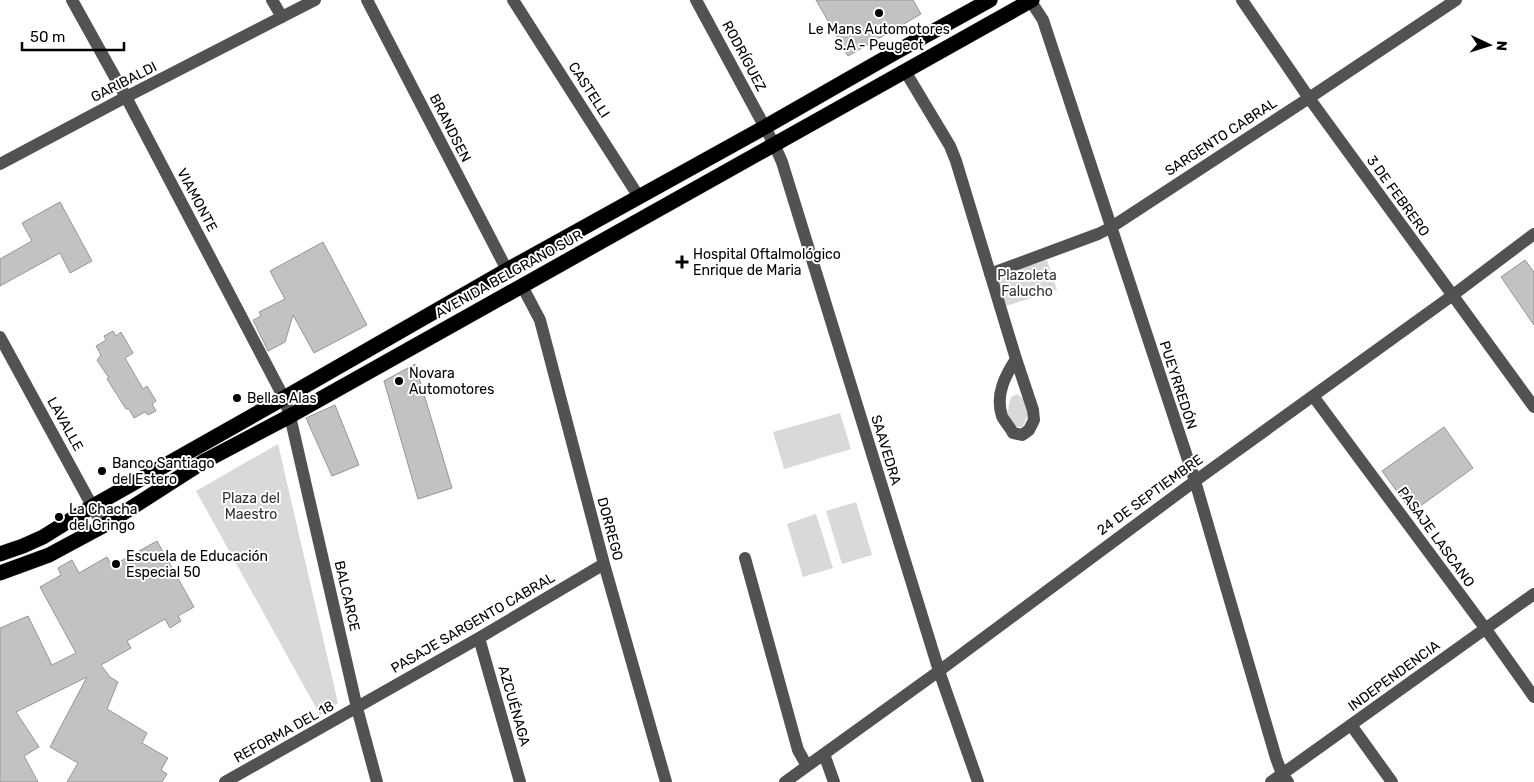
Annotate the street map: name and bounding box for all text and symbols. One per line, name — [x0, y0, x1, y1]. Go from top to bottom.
marker: Le Mans Automotores S.A - Peugeot — [873, 7, 885, 19]
street label: RODRÍGUEZ — [718, 17, 771, 94]
scale bar — [22, 20, 125, 52]
north arrow — [1464, 20, 1514, 70]
place label: Le Mans Automotores S.A - Peugeot — [808, 21, 950, 54]
text: 50 m — [30, 28, 65, 46]
text: N — [1493, 40, 1510, 51]
street label: GARIBALDI — [88, 58, 160, 106]
street label: CASTELLI — [565, 59, 613, 121]
street label: BRANDSEN — [426, 91, 474, 165]
street label: SARGENTO CABRAL — [1162, 94, 1280, 180]
street label: 3 DE FEBRERO — [1363, 152, 1433, 240]
street label: VIAMONTE — [173, 165, 221, 235]
street label: AVENIDA BELGRANO SUR — [432, 226, 586, 322]
place label: Hospital Oftalmológico Enrique de Maria — [693, 246, 841, 279]
marker: Hospital Oftalmológico Enrique de Maria — [675, 255, 689, 269]
park label: Plazoleta Falucho — [997, 267, 1057, 300]
street label: PUEYRREDÓN — [1156, 338, 1201, 431]
place label: Novara Automotores — [409, 365, 494, 398]
marker: Novara Automotores — [393, 375, 405, 387]
place label: Bellas Alas — [247, 390, 317, 407]
marker: Bellas Alas — [231, 392, 243, 404]
street label: LAVALLE — [43, 394, 87, 454]
street label: SAAVEDRA — [867, 413, 905, 488]
street label: 24 DE SEPTIEMBRE — [1094, 451, 1206, 539]
place label: Banco Santiago del Estero — [112, 455, 215, 488]
marker: Banco Santiago del Estero — [96, 465, 108, 477]
street label: PASAJE LASCANO — [1394, 484, 1478, 590]
park label: Plaza del Maestro — [222, 490, 280, 523]
street label: DORREGO — [593, 495, 627, 563]
place label: La Chacha del Gringo — [69, 501, 138, 534]
marker: La Chacha del Gringo — [53, 511, 65, 523]
place label: Escuela de Educación Especial 50 — [126, 548, 268, 581]
marker: Escuela de Educación Especial 50 — [110, 558, 122, 570]
street label: BALCARCE — [331, 559, 363, 633]
street label: PASAJE SARGENTO CABRAL — [388, 569, 558, 677]
street label: INDEPENDENCIA — [1345, 637, 1444, 715]
street label: AZCUÉNAGA — [494, 664, 535, 749]
street label: REFORMA DEL 18 — [231, 697, 337, 767]

